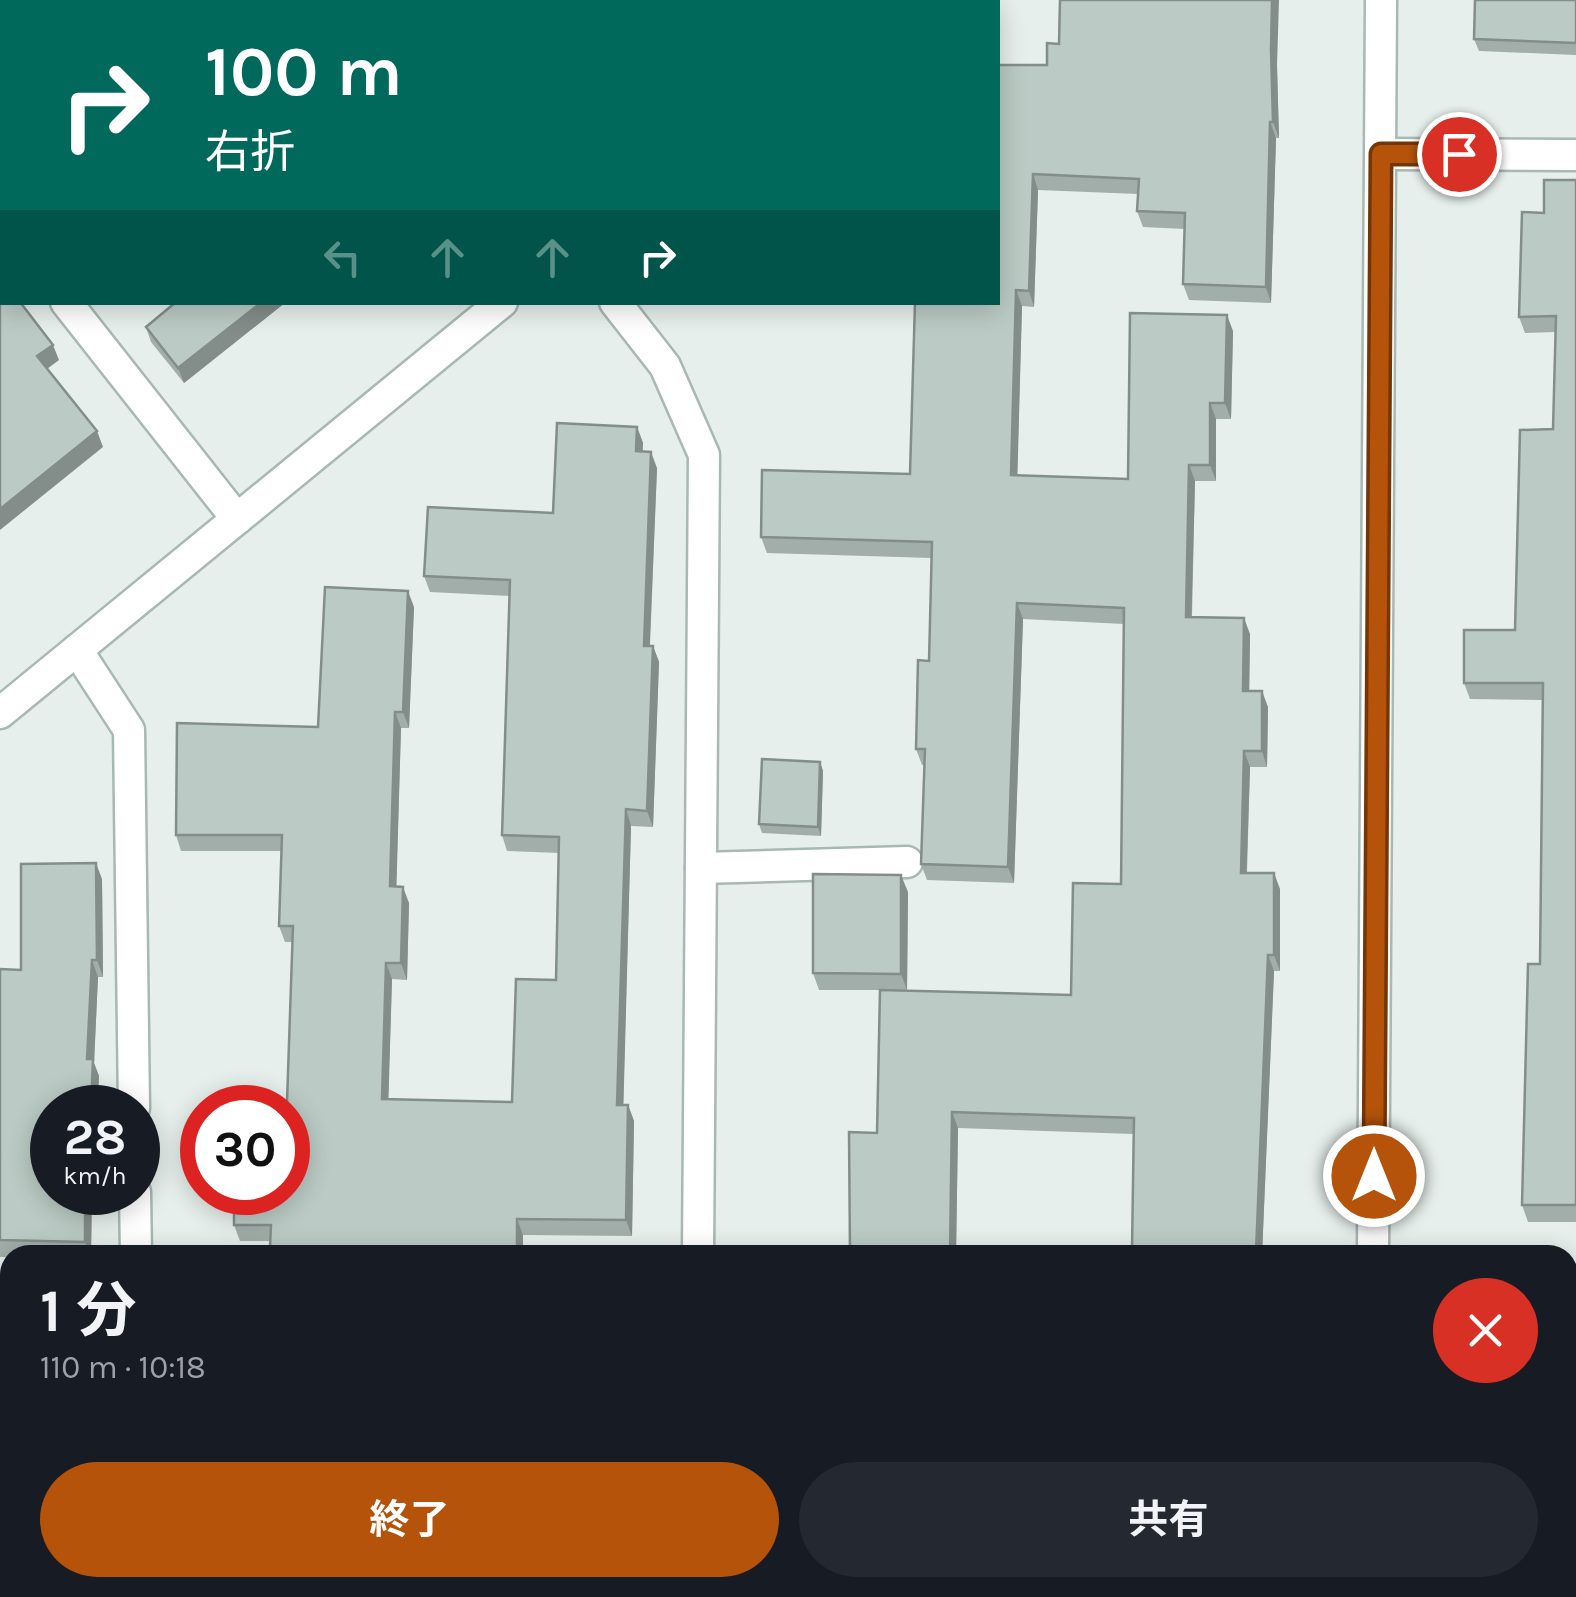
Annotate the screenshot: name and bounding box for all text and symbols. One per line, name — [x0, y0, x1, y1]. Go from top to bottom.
text: 100 m — [205, 31, 403, 113]
icon: right — [40, 40, 170, 170]
pin — [1417, 112, 1502, 197]
text: 右折 — [205, 126, 295, 178]
icon: arrive — [1432, 127, 1487, 182]
icon: left — [315, 230, 370, 285]
icon: ahead — [420, 230, 475, 285]
icon: ahead — [525, 230, 580, 285]
icon: right — [630, 230, 685, 285]
speed limit sign: 30 — [180, 1085, 310, 1215]
text: 28 — [64, 1108, 126, 1167]
position arrow — [1322, 1124, 1426, 1228]
text: km/h — [63, 1161, 127, 1190]
text: 1 分 — [40, 1276, 137, 1346]
button: close — [1433, 1278, 1538, 1383]
text: 110 m · 10:18 — [40, 1349, 206, 1386]
button: 終了 — [40, 1462, 779, 1577]
button: 共有 — [799, 1462, 1538, 1577]

